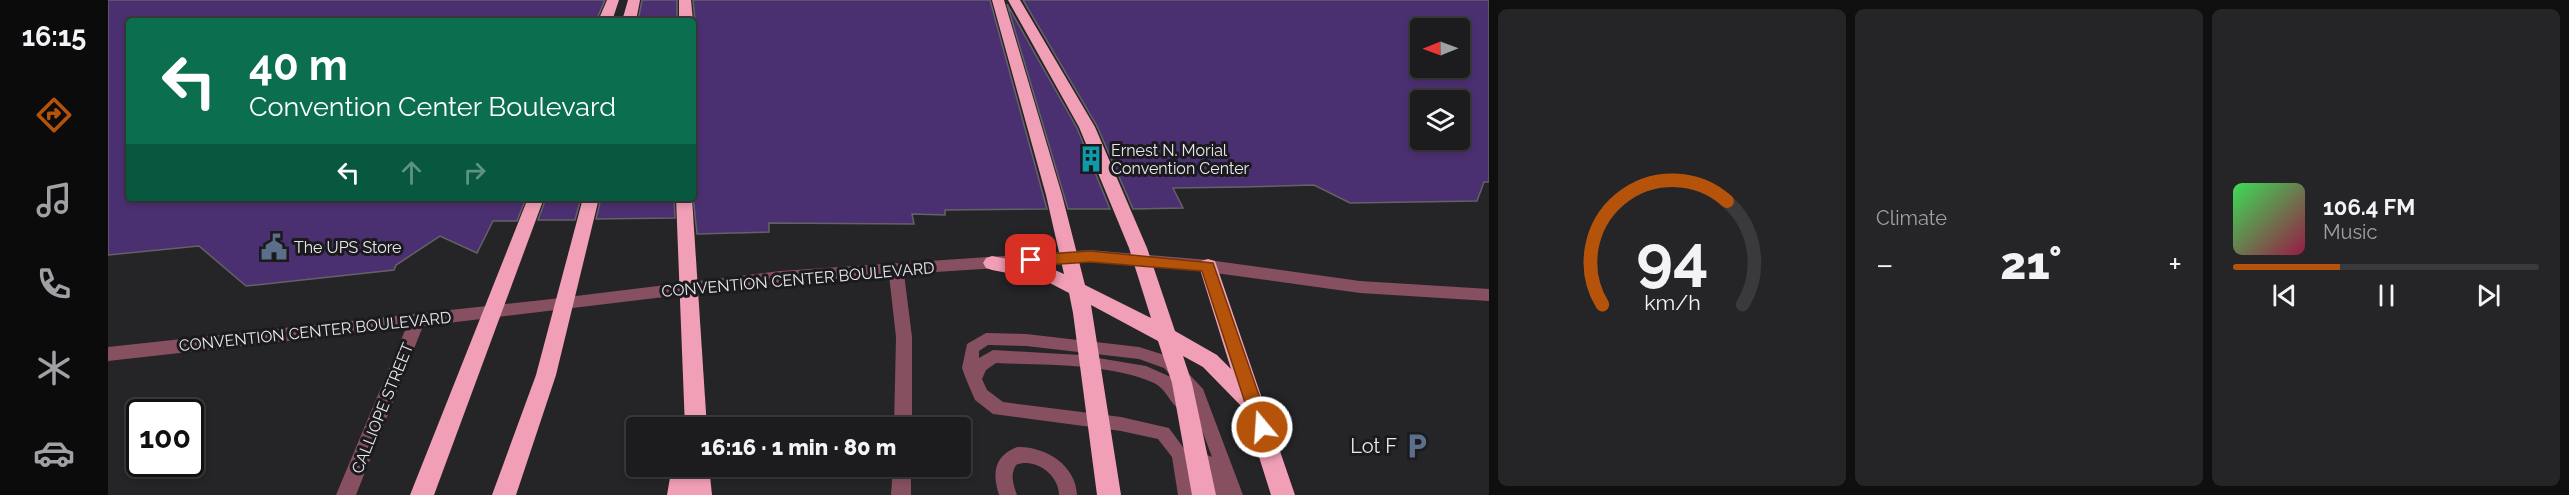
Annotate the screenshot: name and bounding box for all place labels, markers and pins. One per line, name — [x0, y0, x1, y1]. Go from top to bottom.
place label: Ernest N. Morial Convention Center — [1111, 141, 1250, 178]
building icon: Ernest N. Morial Convention Center — [1076, 144, 1106, 174]
public building icon: The UPS Store — [259, 232, 289, 262]
pin — [1005, 234, 1056, 285]
place label: The UPS Store — [294, 238, 401, 257]
parking icon: Lot F — [1402, 431, 1432, 461]
place label: Lot F — [1350, 434, 1397, 458]

